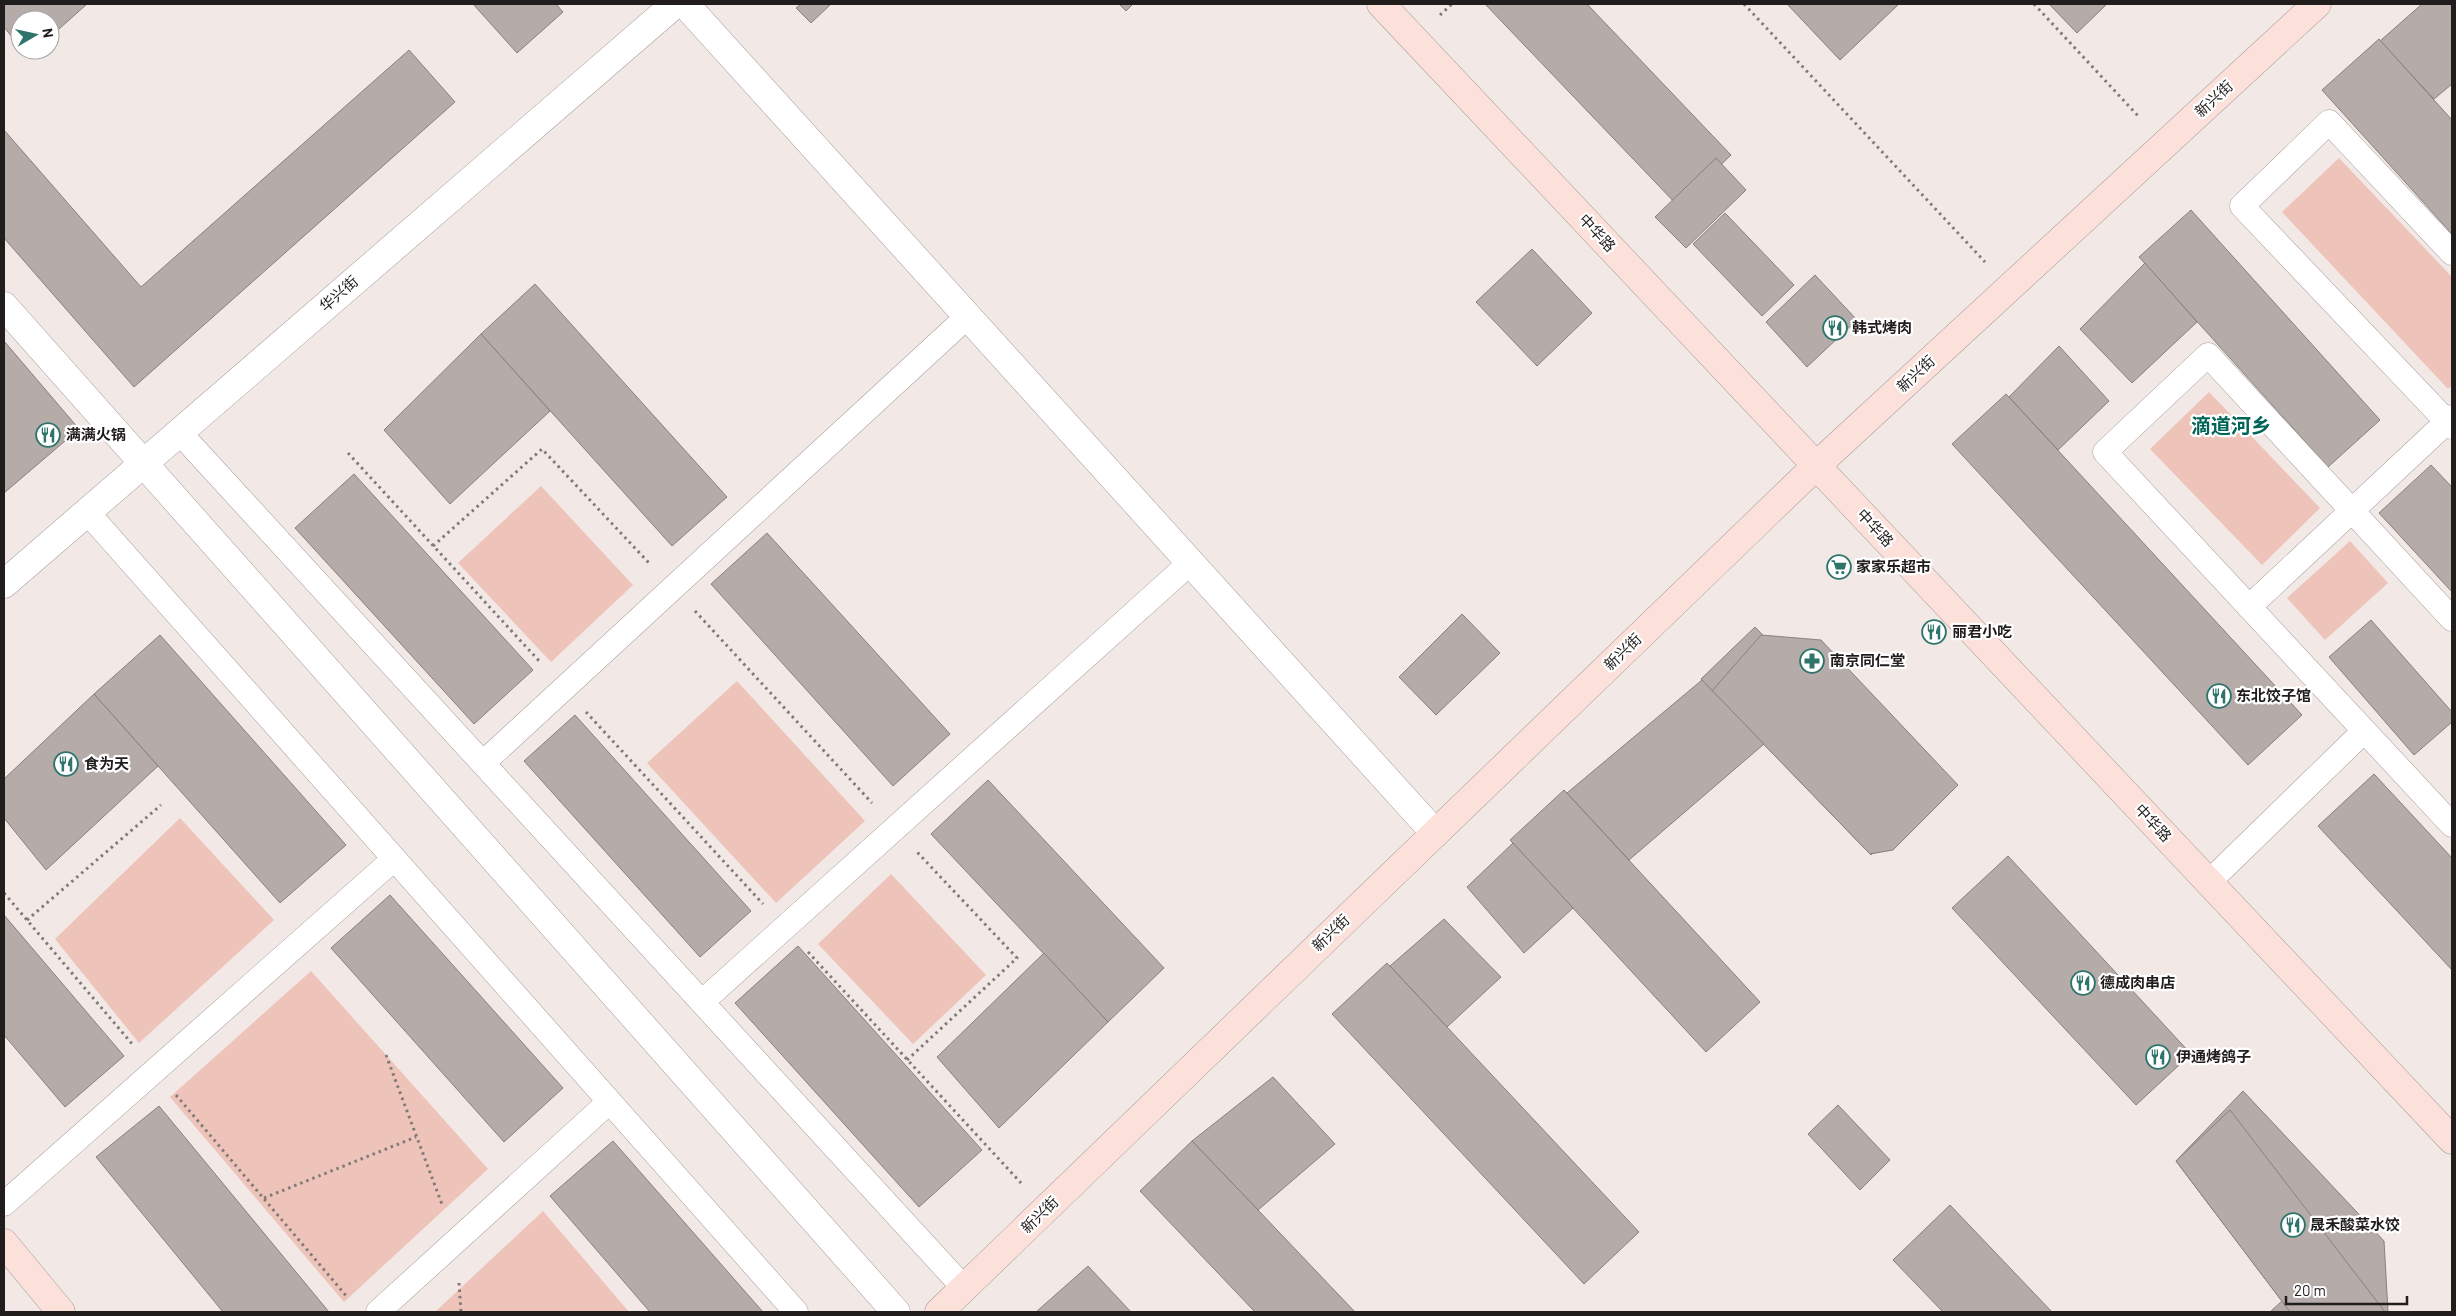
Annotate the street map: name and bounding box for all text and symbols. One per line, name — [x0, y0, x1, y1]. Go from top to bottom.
north arrow — [10, 10, 60, 60]
text: N — [39, 27, 57, 39]
street label: 新兴街 — [2191, 76, 2236, 120]
street label: 中华路 — [1576, 210, 1620, 255]
street label: 华兴街 — [315, 272, 361, 315]
restaurant icon: 韩式烤肉 — [1822, 315, 1848, 341]
place label: 韩式烤肉 — [1852, 318, 1912, 336]
street label: 新兴街 — [1893, 351, 1938, 395]
district label: 滴道河乡 — [2191, 413, 2271, 437]
restaurant icon: 满满火锅 — [35, 422, 61, 448]
place label: 满满火锅 — [66, 425, 126, 443]
street label: 中华路 — [1854, 505, 1898, 550]
supermarket icon: 家家乐超市 — [1826, 554, 1852, 580]
place label: 家家乐超市 — [1856, 557, 1931, 575]
restaurant icon: 丽君小吃 — [1921, 619, 1947, 645]
place label: 丽君小吃 — [1952, 622, 2012, 640]
street label: 新兴街 — [1600, 629, 1645, 673]
pharmacy icon: 南京同仁堂 — [1799, 648, 1825, 674]
place label: 南京同仁堂 — [1830, 651, 1905, 669]
restaurant icon: 东北饺子馆 — [2206, 683, 2232, 709]
place label: 东北饺子馆 — [2236, 686, 2311, 704]
restaurant icon: 食为天 — [53, 751, 79, 777]
place label: 食为天 — [84, 754, 129, 772]
street label: 中华路 — [2132, 800, 2176, 845]
street label: 新兴街 — [1308, 910, 1353, 954]
restaurant icon: 德成肉串店 — [2070, 970, 2096, 996]
place label: 德成肉串店 — [2100, 973, 2175, 991]
restaurant icon: 伊通烤鸽子 — [2145, 1044, 2171, 1070]
place label: 伊通烤鸽子 — [2176, 1047, 2251, 1065]
street label: 新兴街 — [1017, 1192, 1062, 1236]
restaurant icon: 晟禾酸菜水饺 — [2280, 1212, 2306, 1238]
place label: 晟禾酸菜水饺 — [2310, 1215, 2400, 1233]
scale bar — [2286, 1274, 2407, 1306]
text: 20 m — [2294, 1281, 2326, 1299]

